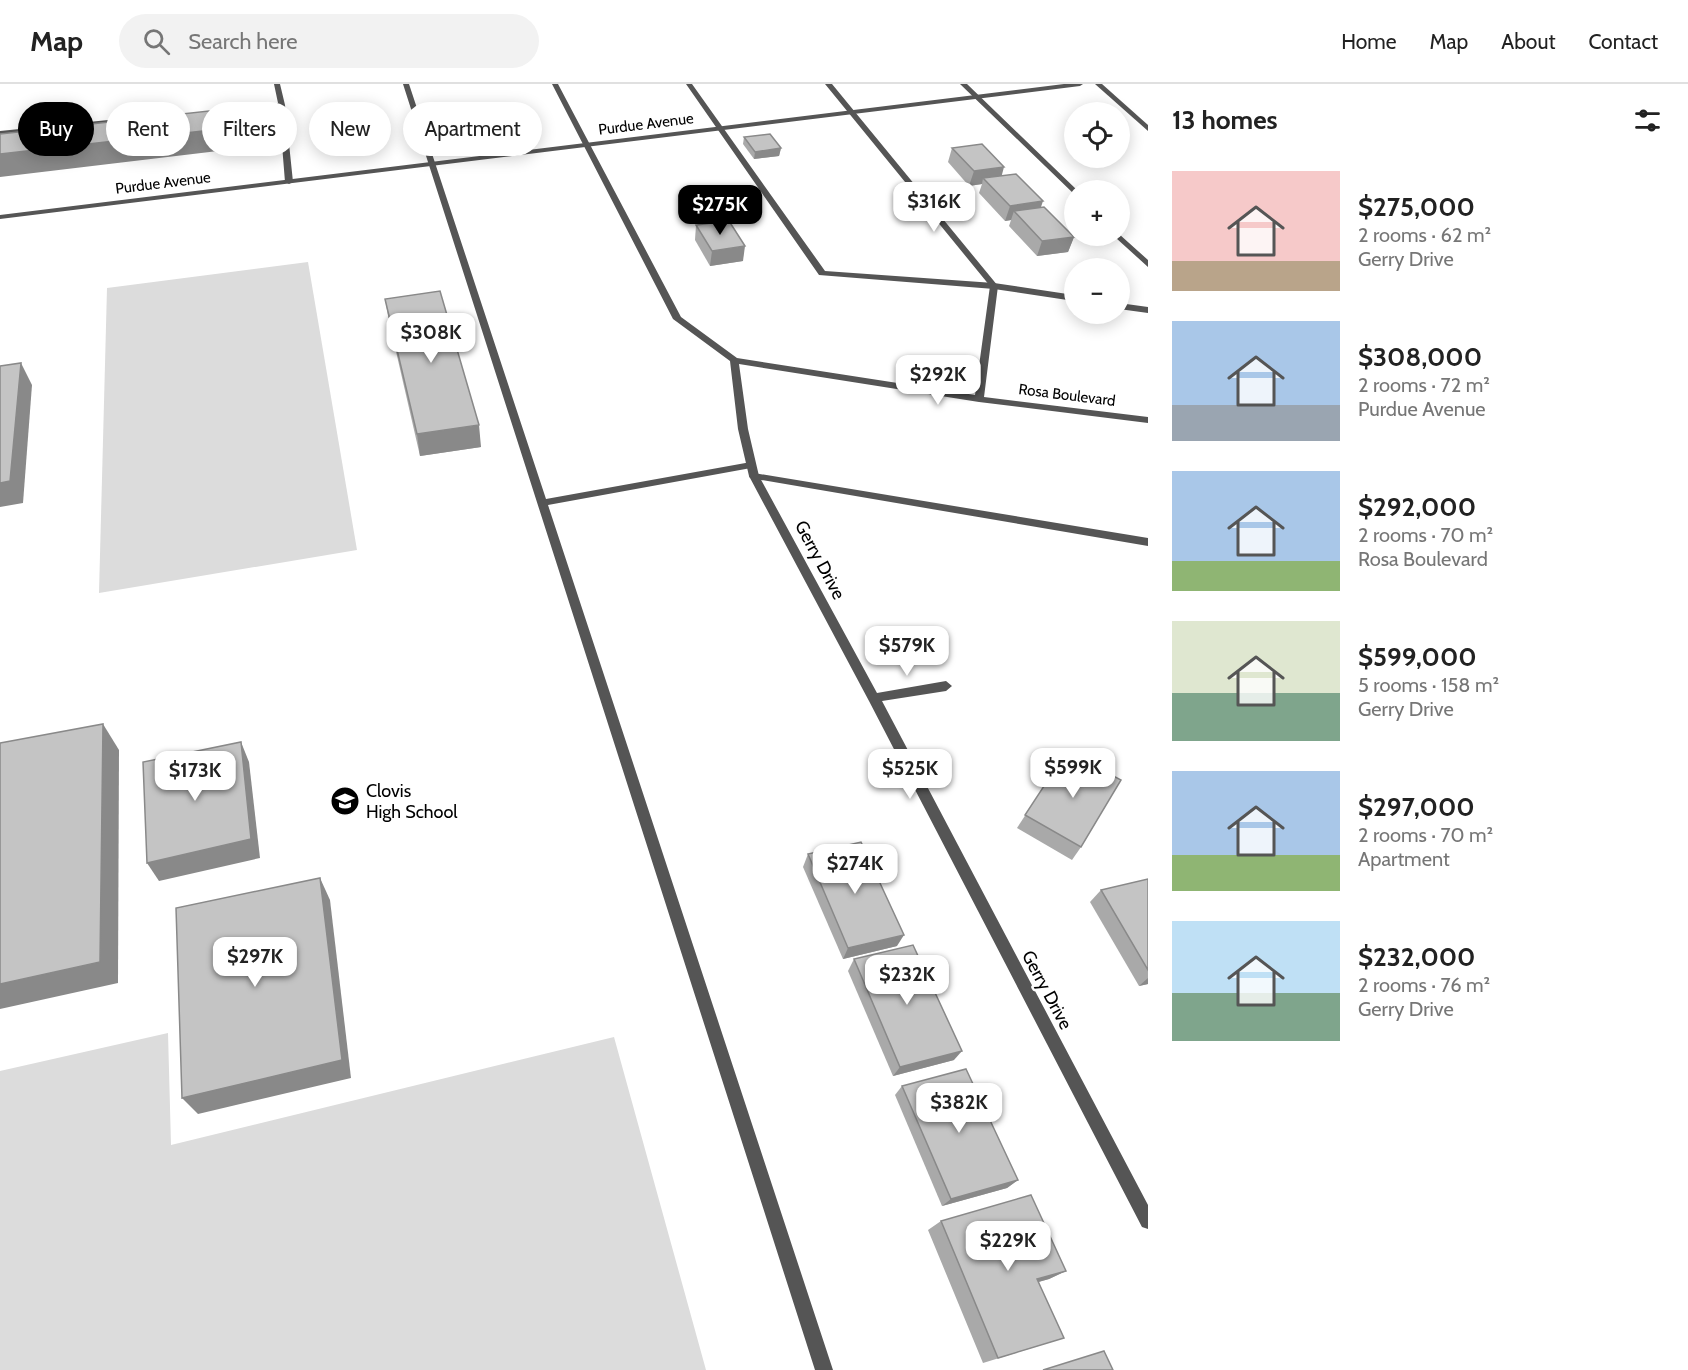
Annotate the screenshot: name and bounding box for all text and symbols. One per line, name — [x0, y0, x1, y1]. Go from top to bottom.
search box — [119, 14, 539, 68]
text: Map — [30, 24, 83, 58]
icon: search — [140, 25, 173, 58]
text: Search here — [188, 28, 297, 55]
text: Home — [1341, 29, 1397, 54]
text: Map — [1430, 29, 1468, 54]
text: About — [1501, 29, 1555, 54]
text: Contact — [1588, 29, 1658, 54]
chip: Buy — [18, 102, 94, 156]
chip: Rent — [106, 102, 190, 156]
chip: Filters — [202, 102, 297, 156]
chip: New — [309, 102, 391, 156]
chip: Apartment — [403, 102, 542, 156]
map controls — [1064, 102, 1130, 324]
button: locate — [1064, 102, 1130, 168]
text: 13 homes — [1172, 104, 1278, 136]
icon: filters — [1631, 104, 1664, 137]
street label: Purdue Avenue — [597, 109, 695, 139]
street label: Purdue Avenue — [114, 168, 212, 198]
button: + — [1064, 180, 1130, 246]
pin: $316K — [892, 182, 976, 233]
pin: $275K — [678, 185, 762, 236]
text: $316K — [907, 189, 961, 213]
text: $275,000 — [1358, 191, 1475, 223]
text: $275K — [692, 192, 748, 216]
icon: home — [1220, 195, 1292, 267]
text: 2 rooms · 62 m² — [1358, 223, 1491, 247]
text: Gerry Drive — [1358, 247, 1454, 271]
button: − — [1064, 258, 1130, 324]
pin: $308K — [389, 313, 473, 364]
text: $308K — [400, 320, 462, 344]
text: $308,000 — [1358, 341, 1482, 373]
icon: home — [1220, 345, 1292, 417]
pin: $292K — [896, 355, 980, 406]
text: $292K — [910, 362, 966, 386]
text: 2 rooms · 72 m² — [1358, 373, 1490, 397]
street label: Rosa Boulevard — [1018, 380, 1116, 410]
text: Purdue Avenue — [1358, 397, 1486, 421]
text: $292,000 — [1358, 491, 1476, 523]
icon: home — [1220, 495, 1292, 567]
street label: Gerry Drive — [790, 517, 850, 603]
text: 2 rooms · 70 m² — [1358, 523, 1493, 547]
text: Rosa Boulevard — [1358, 547, 1488, 571]
pin: $579K — [865, 626, 949, 677]
text: $579K — [879, 633, 935, 657]
text: $599,000 — [1358, 641, 1477, 673]
icon: home — [1220, 645, 1292, 717]
text: 5 rooms · 158 m² — [1358, 673, 1499, 697]
text: Gerry Drive — [1358, 697, 1454, 721]
pin: $599K — [1031, 748, 1115, 799]
pin: $525K — [868, 749, 952, 800]
pin: $173K — [153, 751, 237, 802]
text: $599K — [1044, 755, 1102, 779]
text: $525K — [882, 756, 938, 780]
text: $173K — [169, 758, 221, 782]
place label: Clovis High School — [366, 780, 458, 823]
school or university icon: Clovis High School — [329, 785, 361, 817]
text: $297,000 — [1358, 791, 1475, 823]
icon: home — [1220, 795, 1292, 867]
text: 2 rooms · 70 m² — [1358, 823, 1493, 847]
pin: $274K — [813, 844, 897, 895]
text: Apartment — [1358, 847, 1450, 871]
text: $274K — [827, 851, 883, 875]
pin: $297K — [213, 937, 297, 988]
text: $232,000 — [1358, 941, 1475, 973]
text: $297K — [227, 944, 283, 968]
icon: home — [1220, 945, 1292, 1017]
street label: Gerry Drive — [1017, 947, 1077, 1033]
pin: $232K — [865, 955, 949, 1006]
text: $232K — [879, 962, 935, 986]
text: 2 rooms · 76 m² — [1358, 973, 1490, 997]
text: Gerry Drive — [1358, 997, 1454, 1021]
pin: $382K — [917, 1083, 1001, 1134]
text: $382K — [930, 1090, 988, 1114]
pin: $229K — [966, 1221, 1050, 1272]
text: $229K — [980, 1228, 1036, 1252]

